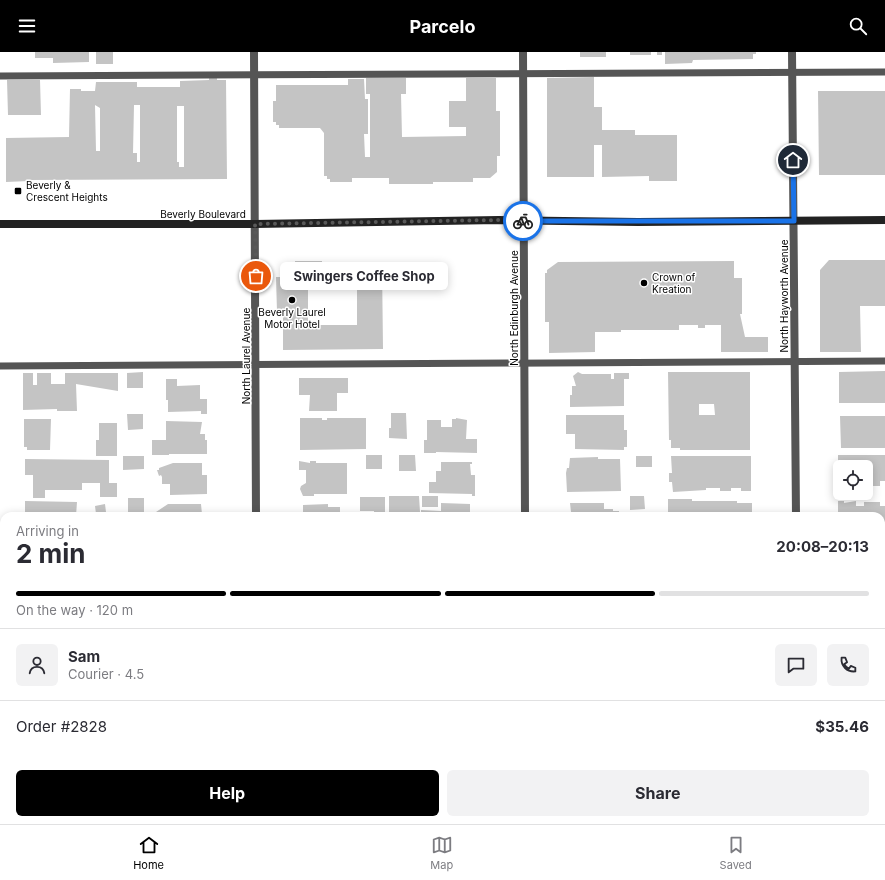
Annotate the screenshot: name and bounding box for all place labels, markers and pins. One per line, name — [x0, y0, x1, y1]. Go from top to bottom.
pin — [776, 143, 810, 177]
place label: Beverly & Crescent Heights — [26, 179, 108, 203]
marker: Beverly & Crescent Heights — [13, 186, 23, 196]
pin — [239, 259, 273, 293]
callout: Swingers Coffee Shop — [280, 262, 448, 290]
place label: Crown of Kreation — [652, 271, 696, 295]
marker: Crown of Kreation — [639, 278, 649, 288]
marker: Beverly Laurel Motor Hotel — [287, 295, 297, 305]
place label: Beverly Laurel Motor Hotel — [258, 306, 326, 330]

